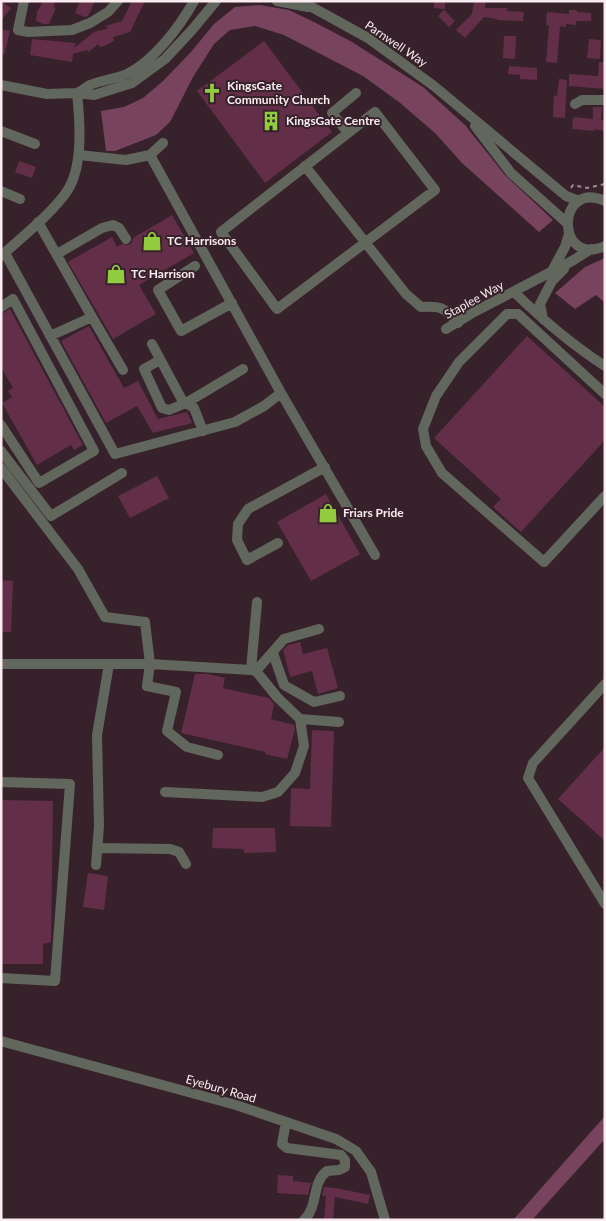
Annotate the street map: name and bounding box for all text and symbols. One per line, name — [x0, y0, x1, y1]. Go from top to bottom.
street label: Parnwell Way — [362, 17, 431, 70]
place label: KingsGate Community Church — [227, 78, 330, 107]
church icon: KingsGate Community Church — [201, 82, 223, 104]
building icon: KingsGate Centre — [260, 110, 282, 132]
place label: KingsGate Centre — [286, 113, 381, 128]
shop icon: TC Harrisons — [141, 230, 163, 252]
place label: TC Harrisons — [167, 233, 236, 248]
shop icon: TC Harrison — [105, 263, 127, 285]
place label: TC Harrison — [131, 266, 195, 281]
street label: Staplee Way — [442, 277, 507, 322]
shop icon: Friars Pride — [317, 502, 339, 524]
place label: Friars Pride — [343, 505, 404, 520]
street label: Eyebury Road — [184, 1071, 258, 1106]

